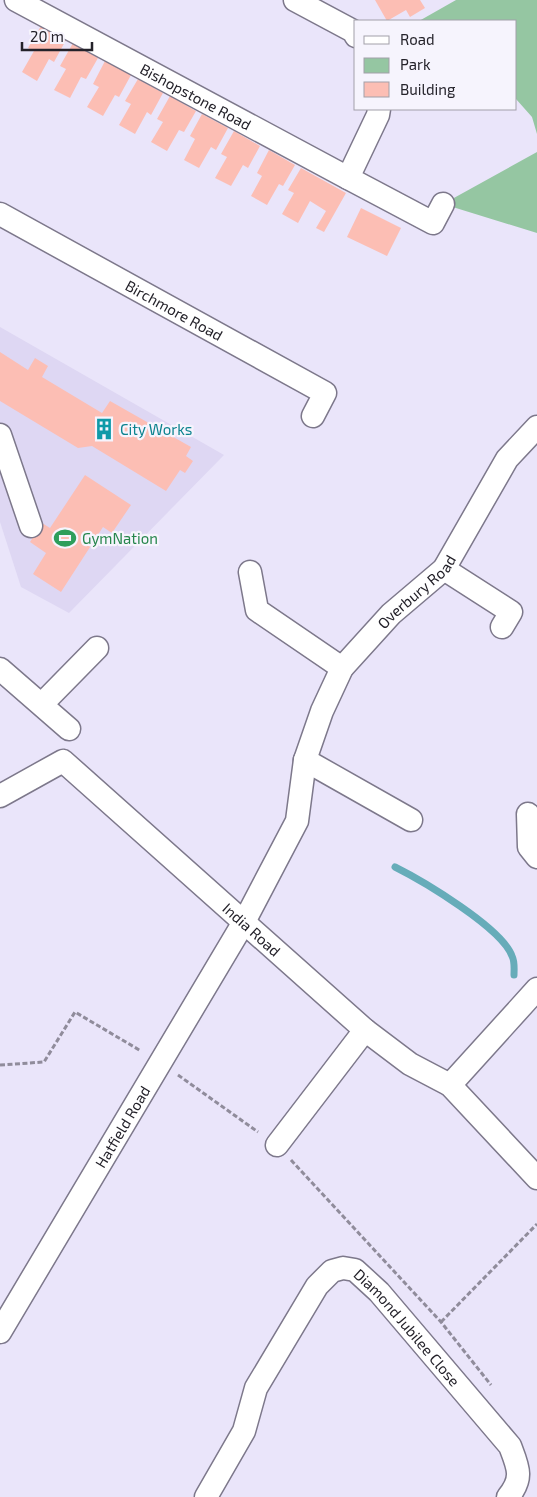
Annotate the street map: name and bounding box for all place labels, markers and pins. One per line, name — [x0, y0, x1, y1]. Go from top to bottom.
building icon: City Works — [91, 416, 117, 442]
place label: City Works — [120, 420, 192, 438]
sports icon: GymNation — [52, 525, 78, 551]
place label: GymNation — [82, 529, 158, 547]

